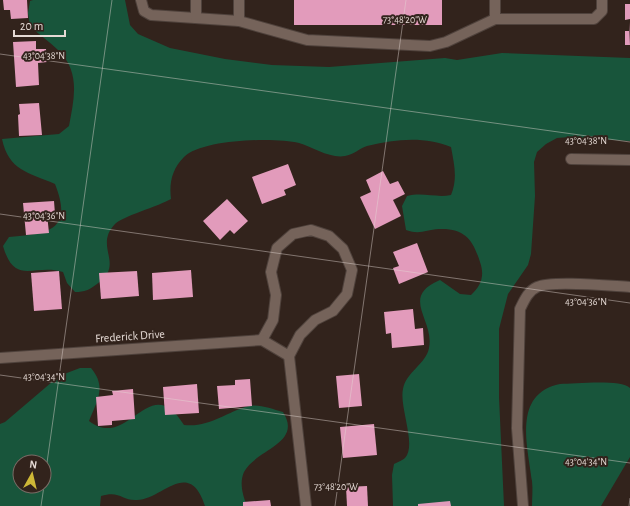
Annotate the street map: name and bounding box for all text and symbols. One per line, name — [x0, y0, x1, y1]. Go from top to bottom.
scale bar — [14, 12, 65, 38]
text: 73°48'20"W — [383, 15, 427, 25]
text: 20 m — [20, 20, 43, 32]
text: 43°04'38"N — [23, 51, 65, 61]
text: 43°04'38"N — [565, 136, 607, 146]
text: 43°04'36"N — [23, 211, 65, 221]
text: 43°04'36"N — [565, 297, 607, 307]
street label: Frederick Drive — [95, 328, 165, 344]
text: 43°04'34"N — [23, 372, 65, 382]
north arrow — [12, 454, 52, 494]
text: 43°04'34"N — [565, 457, 607, 467]
text: N — [29, 459, 38, 471]
text: 73°48'20"W — [314, 482, 358, 492]

